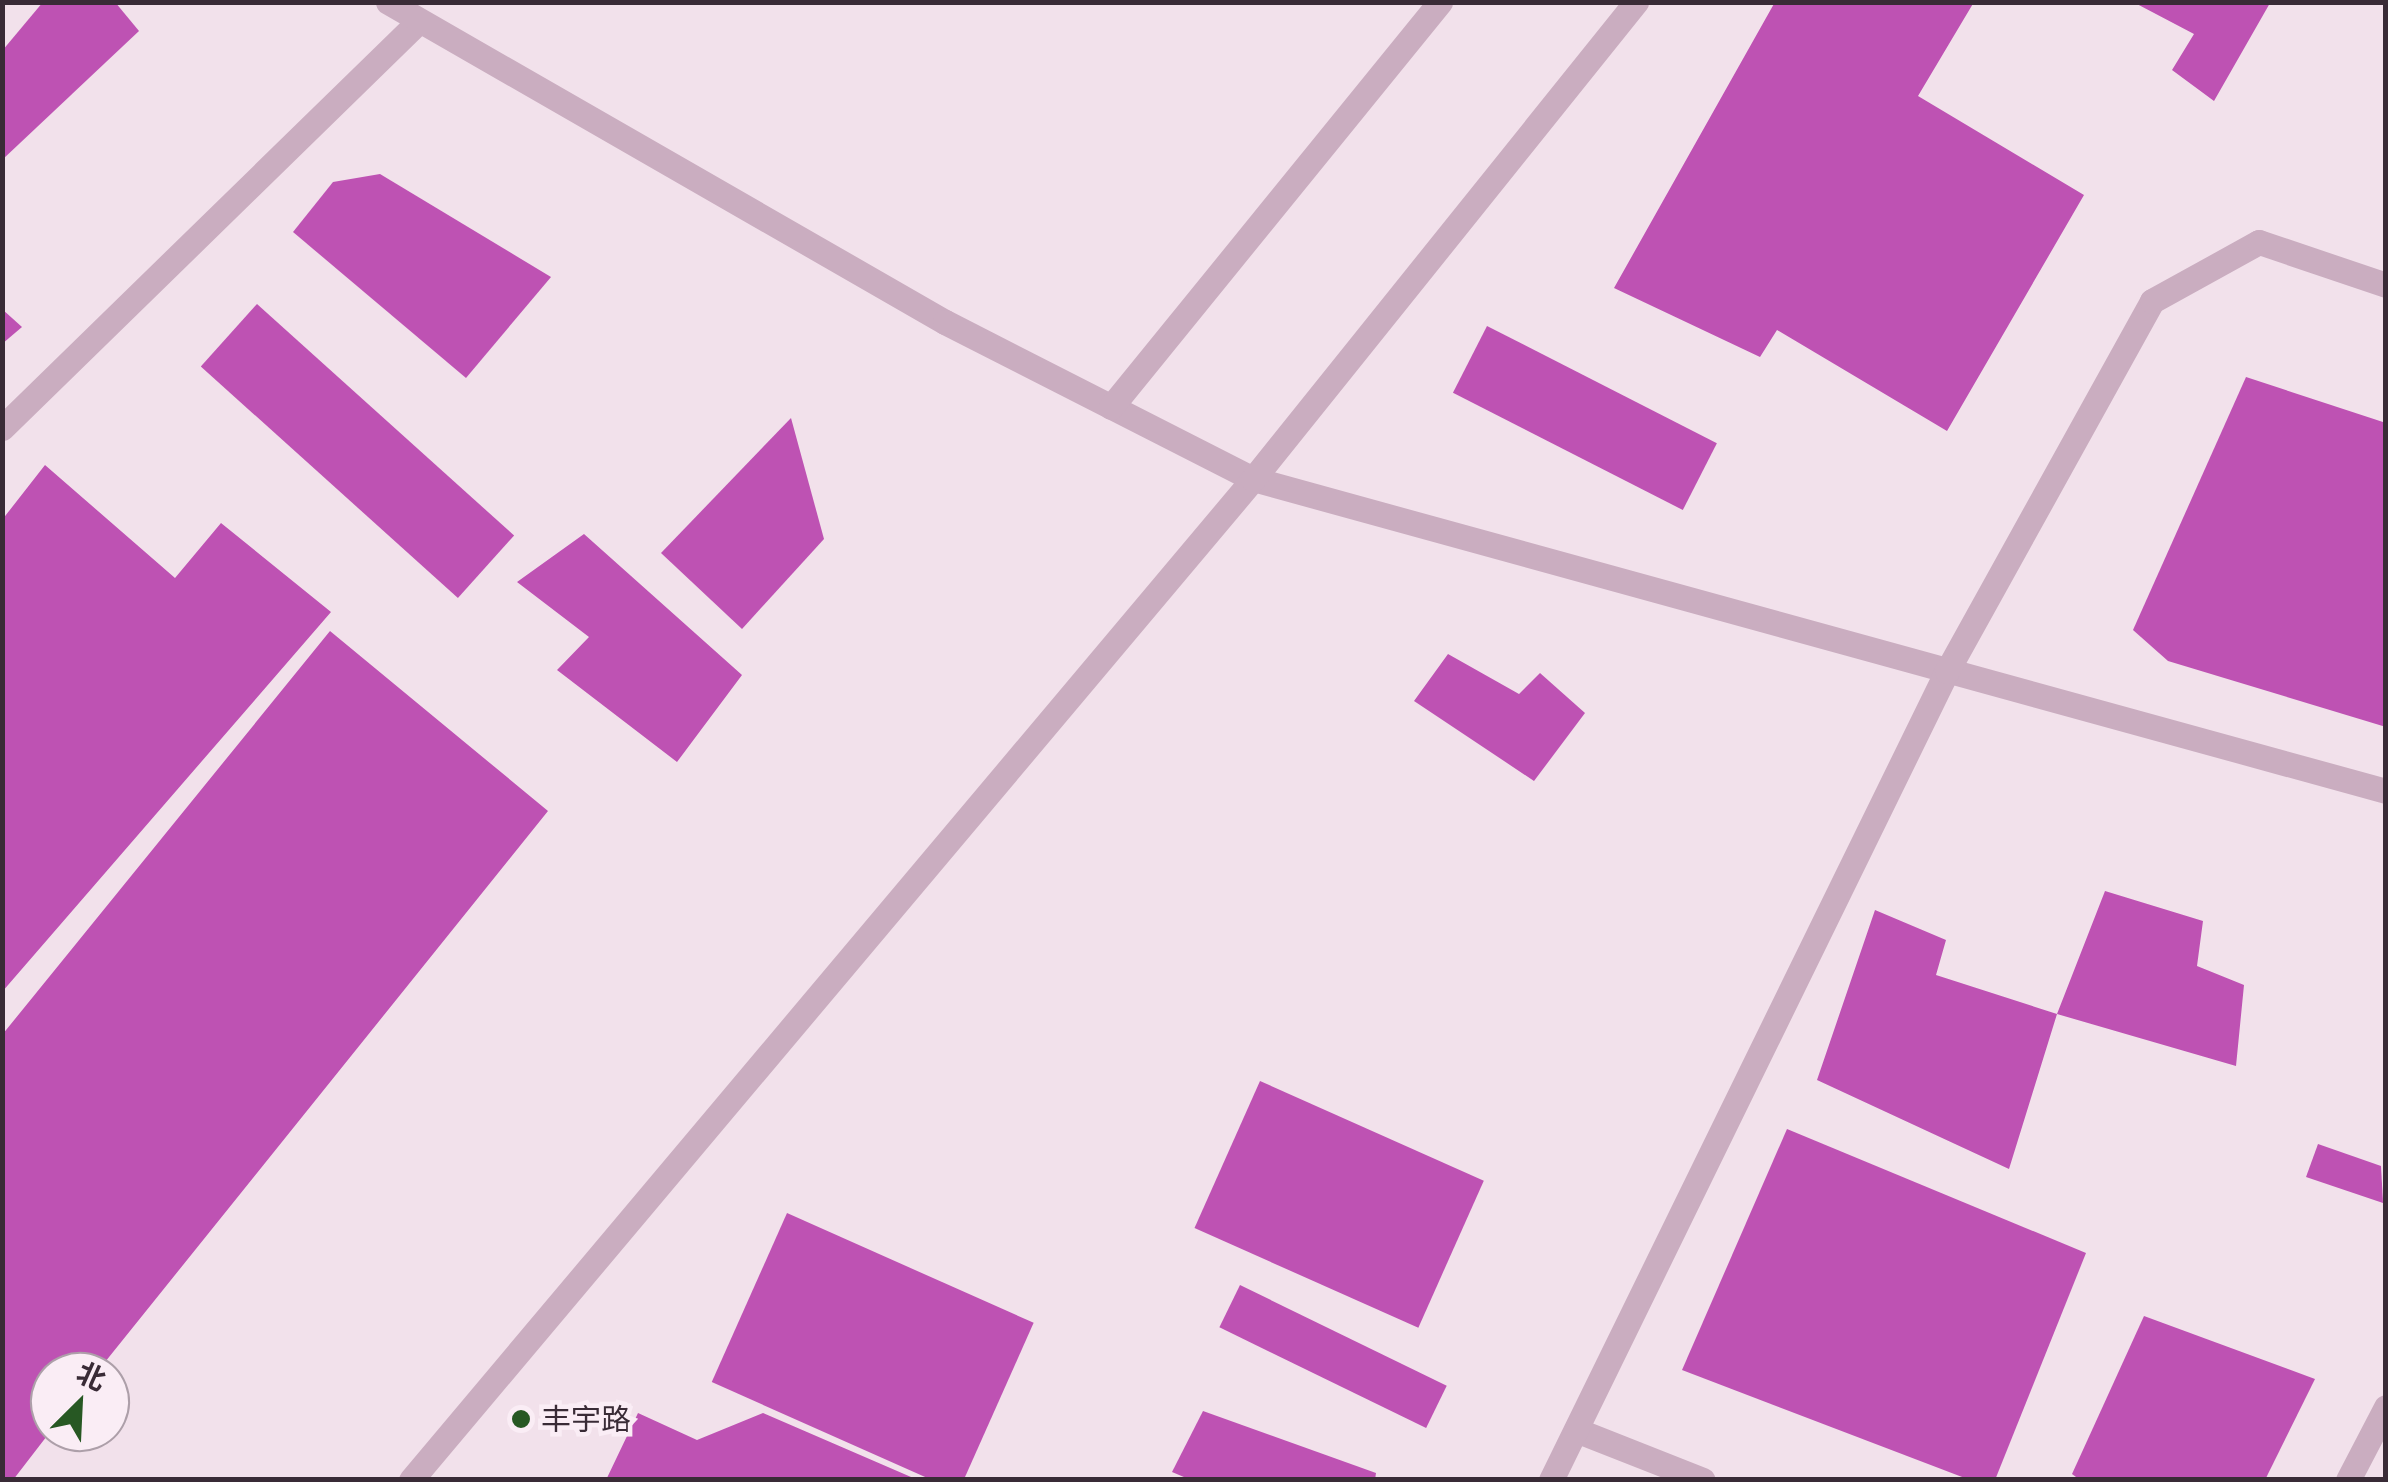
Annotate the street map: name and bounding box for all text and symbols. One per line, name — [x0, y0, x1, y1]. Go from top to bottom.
north arrow — [30, 1352, 130, 1452]
text: 北 — [72, 1355, 111, 1397]
place label: 丰宇路 — [541, 1401, 631, 1437]
marker: 丰宇路 — [510, 1408, 532, 1430]

